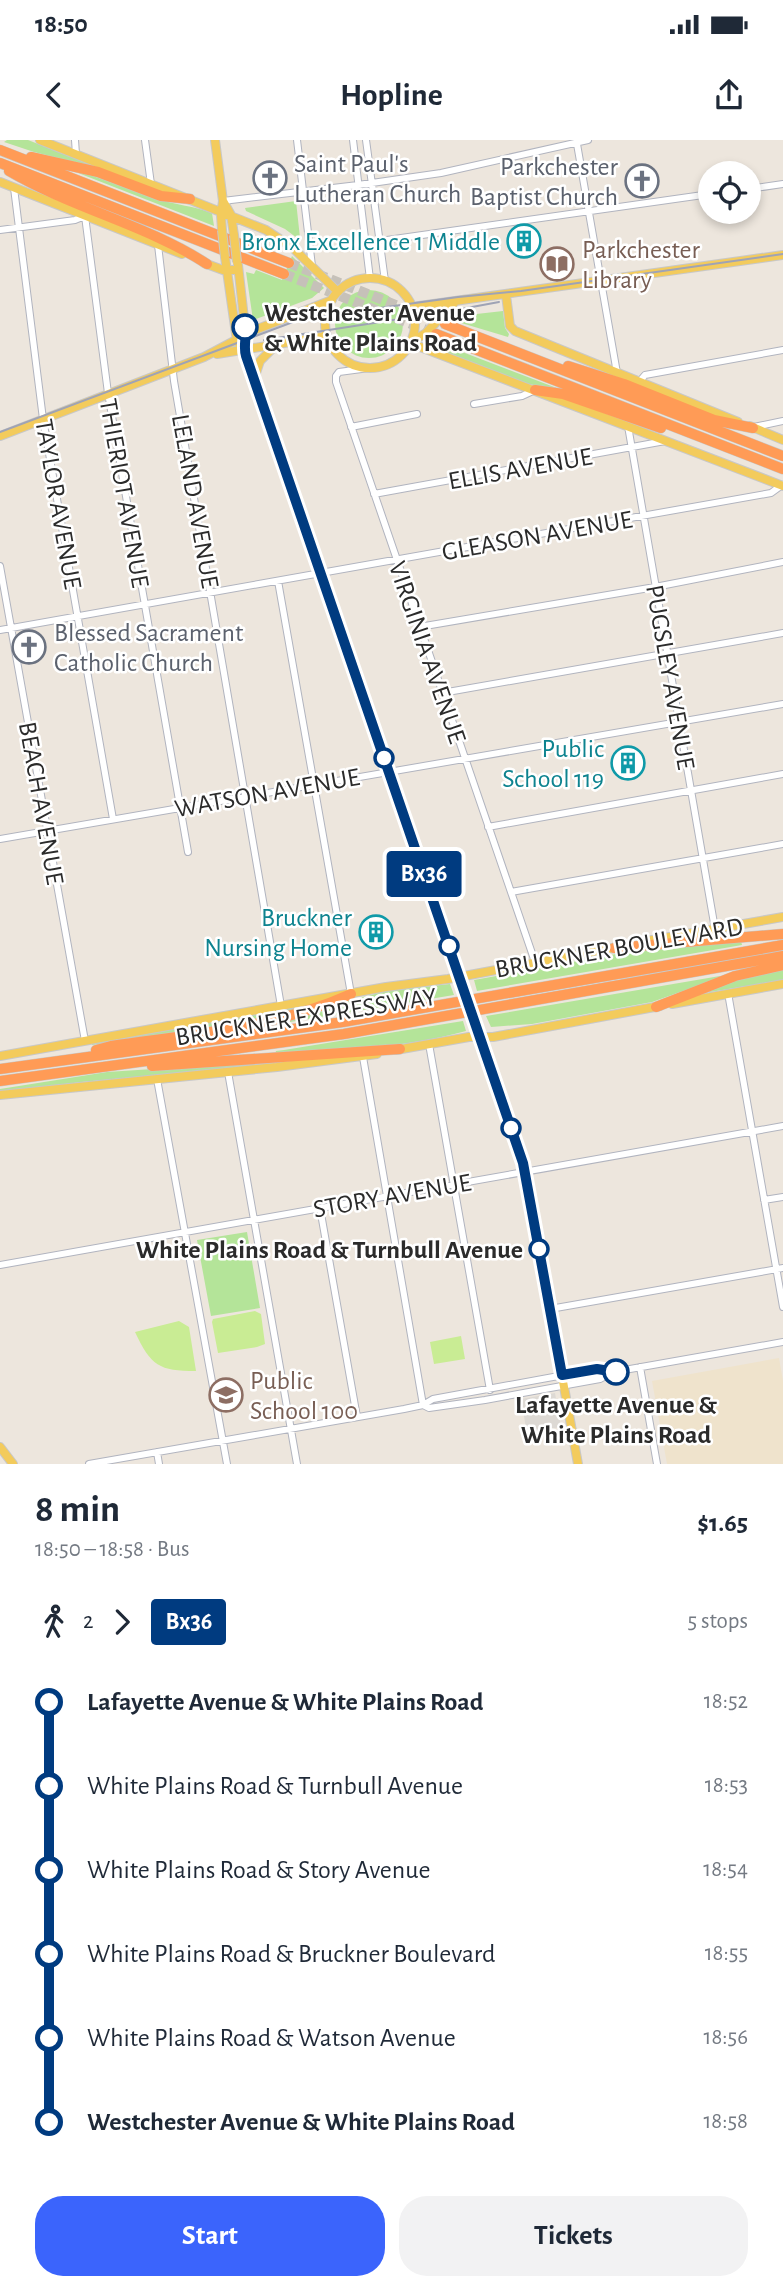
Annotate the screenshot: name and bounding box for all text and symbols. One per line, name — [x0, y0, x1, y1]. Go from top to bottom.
text: 18:50 — [35, 11, 88, 37]
icon: back — [35, 76, 73, 114]
icon: share — [710, 76, 748, 114]
text: Hopline — [340, 79, 443, 111]
place label: Saint Paul's Lutheran Church — [294, 151, 461, 207]
place label: Parkchester Baptist Church — [470, 154, 619, 210]
church icon: Saint Paul's Lutheran Church — [251, 159, 289, 197]
map controls — [698, 161, 761, 224]
button: locate — [698, 161, 761, 224]
church icon: Parkchester Baptist Church — [623, 162, 661, 200]
building icon: Bronx Excellence 1 Middle — [505, 222, 543, 260]
place label: Bronx Excellence 1 Middle — [241, 229, 500, 255]
place label: Parkchester Library — [582, 237, 701, 293]
library icon: Parkchester Library — [538, 245, 576, 283]
place label: Westchester Avenue & White Plains Road — [264, 300, 477, 356]
marker: Westchester Avenue & White Plains Road — [232, 314, 258, 340]
street label: THIERIOT AVENUE — [95, 397, 153, 590]
street label: LELAND AVENUE — [167, 412, 223, 590]
street label: TAYLOR AVENUE — [30, 417, 86, 591]
street label: ELLIS AVENUE — [446, 444, 594, 494]
street label: GLEASON AVENUE — [440, 506, 634, 566]
street label: VIRGINIA AVENUE — [384, 558, 470, 747]
street label: PUGSLEY AVENUE — [641, 583, 699, 772]
place label: Blessed Sacrament Catholic Church — [54, 620, 243, 676]
church icon: Blessed Sacrament Catholic Church — [10, 628, 48, 666]
street label: BEACH AVENUE — [14, 720, 68, 887]
place label: Public School 119 — [502, 736, 604, 792]
building icon: Public School 119 — [609, 744, 647, 782]
unlabelled marker — [374, 748, 394, 768]
street label: WATSON AVENUE — [173, 764, 362, 822]
line badge: Bx36 — [375, 851, 473, 897]
text: Bx36 — [401, 862, 447, 886]
place label: Bruckner Nursing Home — [204, 905, 353, 961]
building icon: Bruckner Nursing Home — [357, 913, 395, 951]
street label: BRUCKNER BOULEVARD — [493, 913, 745, 983]
unlabelled marker — [439, 936, 459, 956]
street label: BRUCKNER EXPRESSWAY — [174, 983, 439, 1050]
unlabelled marker — [501, 1118, 521, 1138]
street label: STORY AVENUE — [311, 1169, 473, 1223]
place label: White Plains Road & Turnbull Avenue — [136, 1237, 523, 1263]
marker: White Plains Road & Turnbull Avenue — [529, 1239, 549, 1259]
marker: Lafayette Avenue & White Plains Road — [603, 1359, 629, 1385]
place label: Public School 100 — [250, 1368, 358, 1424]
school or university icon: Public School 100 — [207, 1376, 245, 1414]
place label: Lafayette Avenue & White Plains Road — [515, 1392, 717, 1448]
text: 8 min — [35, 1491, 120, 1529]
text: $1.65 — [697, 1510, 748, 1536]
text: 18:50 – 18:58 · Bus — [35, 1538, 189, 1561]
icon: walk — [35, 1603, 73, 1641]
icon: forward — [103, 1603, 141, 1641]
text: 2 — [83, 1610, 93, 1633]
text: Bx36 — [165, 1610, 212, 1634]
text: 5 stops — [688, 1610, 748, 1633]
text: Lafayette Avenue & White Plains Road — [87, 1689, 483, 1715]
text: 18:52 — [704, 1690, 748, 1713]
text: White Plains Road & Turnbull Avenue — [87, 1773, 463, 1799]
text: 18:53 — [705, 1774, 748, 1797]
text: White Plains Road & Story Avenue — [87, 1857, 431, 1883]
text: 18:54 — [703, 1858, 748, 1881]
text: White Plains Road & Bruckner Boulevard — [87, 1941, 496, 1967]
text: 18:55 — [705, 1942, 748, 1965]
text: White Plains Road & Watson Avenue — [87, 2025, 456, 2051]
text: 18:56 — [703, 2026, 748, 2049]
text: Westchester Avenue & White Plains Road — [87, 2109, 515, 2135]
text: 18:58 — [703, 2110, 748, 2133]
button: Start — [35, 2196, 385, 2276]
button: Tickets — [399, 2196, 748, 2276]

